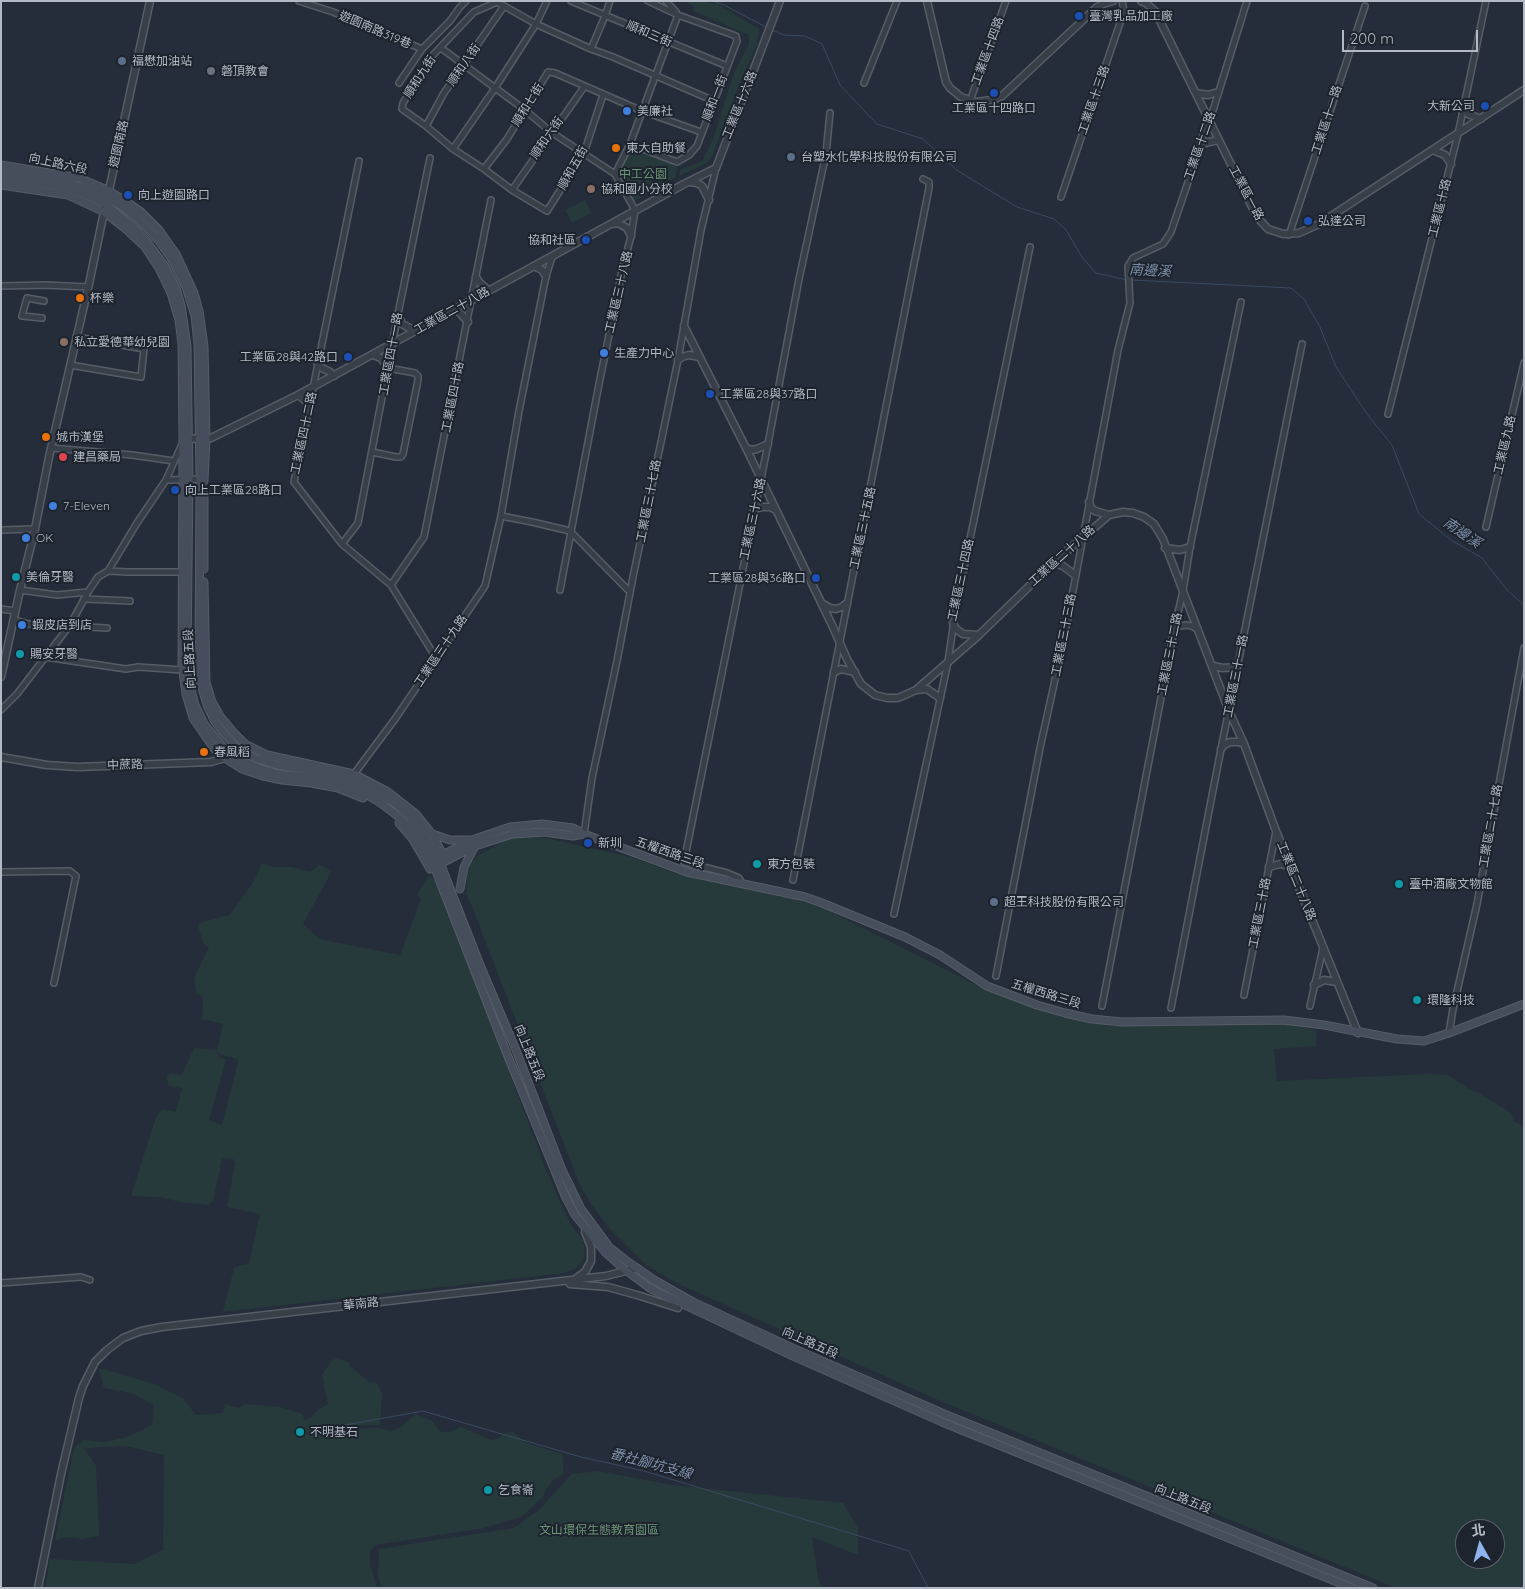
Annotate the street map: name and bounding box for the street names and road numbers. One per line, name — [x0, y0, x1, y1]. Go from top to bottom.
street label: 遊園南路319巷 — [337, 8, 413, 52]
street label: 工業區十四路 — [969, 15, 1007, 87]
street label: 順和三街 — [624, 18, 674, 50]
street label: 順和八街 — [444, 41, 484, 89]
street label: 順和九街 — [401, 53, 439, 101]
street label: 工業區十三路 — [1075, 64, 1113, 136]
street label: 工業區十六路 — [720, 69, 760, 141]
street label: 順和一街 — [700, 73, 730, 123]
street label: 順和七街 — [509, 81, 547, 129]
street label: 工業區十一路 — [1309, 84, 1345, 156]
street label: 工業區十二路 — [1181, 110, 1219, 182]
street label: 順和六街 — [527, 114, 567, 162]
street label: 遊園南路 — [107, 119, 131, 169]
street label: 順和五街 — [555, 144, 591, 192]
street label: 向上路六段 — [27, 151, 89, 177]
street label: 工業區一路 — [1226, 163, 1266, 223]
street label: 工業區十路 — [1426, 177, 1454, 239]
street label: 工業區三十八路 — [603, 249, 635, 335]
street label: 工業區二十八路 — [412, 284, 492, 338]
street label: 工業區四十一路 — [377, 311, 405, 397]
street label: 工業區四十路 — [439, 360, 467, 434]
street label: 工業區四十二路 — [288, 390, 320, 476]
street label: 工業區九路 — [1491, 414, 1519, 476]
street label: 工業區三十七路 — [634, 458, 664, 544]
street label: 工業區三十六路 — [737, 476, 769, 562]
street label: 工業區三十五路 — [847, 485, 879, 571]
street label: 工業區二十八路 — [1026, 523, 1098, 589]
street label: 工業區三十四路 — [945, 537, 977, 623]
street label: 工業區三十三路 — [1049, 592, 1079, 678]
street label: 工業區三十二路 — [1155, 611, 1185, 697]
street label: 工業區三十九路 — [412, 612, 470, 690]
street label: 向上路五段 — [181, 629, 199, 689]
street label: 工業區三十一路 — [1221, 633, 1251, 719]
street label: 中蔗路 — [107, 757, 143, 773]
street label: 工業區二十七路 — [1477, 783, 1505, 869]
street label: 五權西路三段 — [634, 834, 706, 872]
street label: 工業區二十八路 — [1274, 839, 1318, 923]
street label: 工業區三十路 — [1246, 876, 1274, 950]
street label: 五權西路三段 — [1009, 977, 1083, 1011]
street label: 向上路五段 — [511, 1022, 547, 1084]
street label: 華南路 — [342, 1295, 380, 1313]
street label: 向上路五段 — [780, 1324, 840, 1362]
street label: 向上路五段 — [1152, 1481, 1214, 1517]

